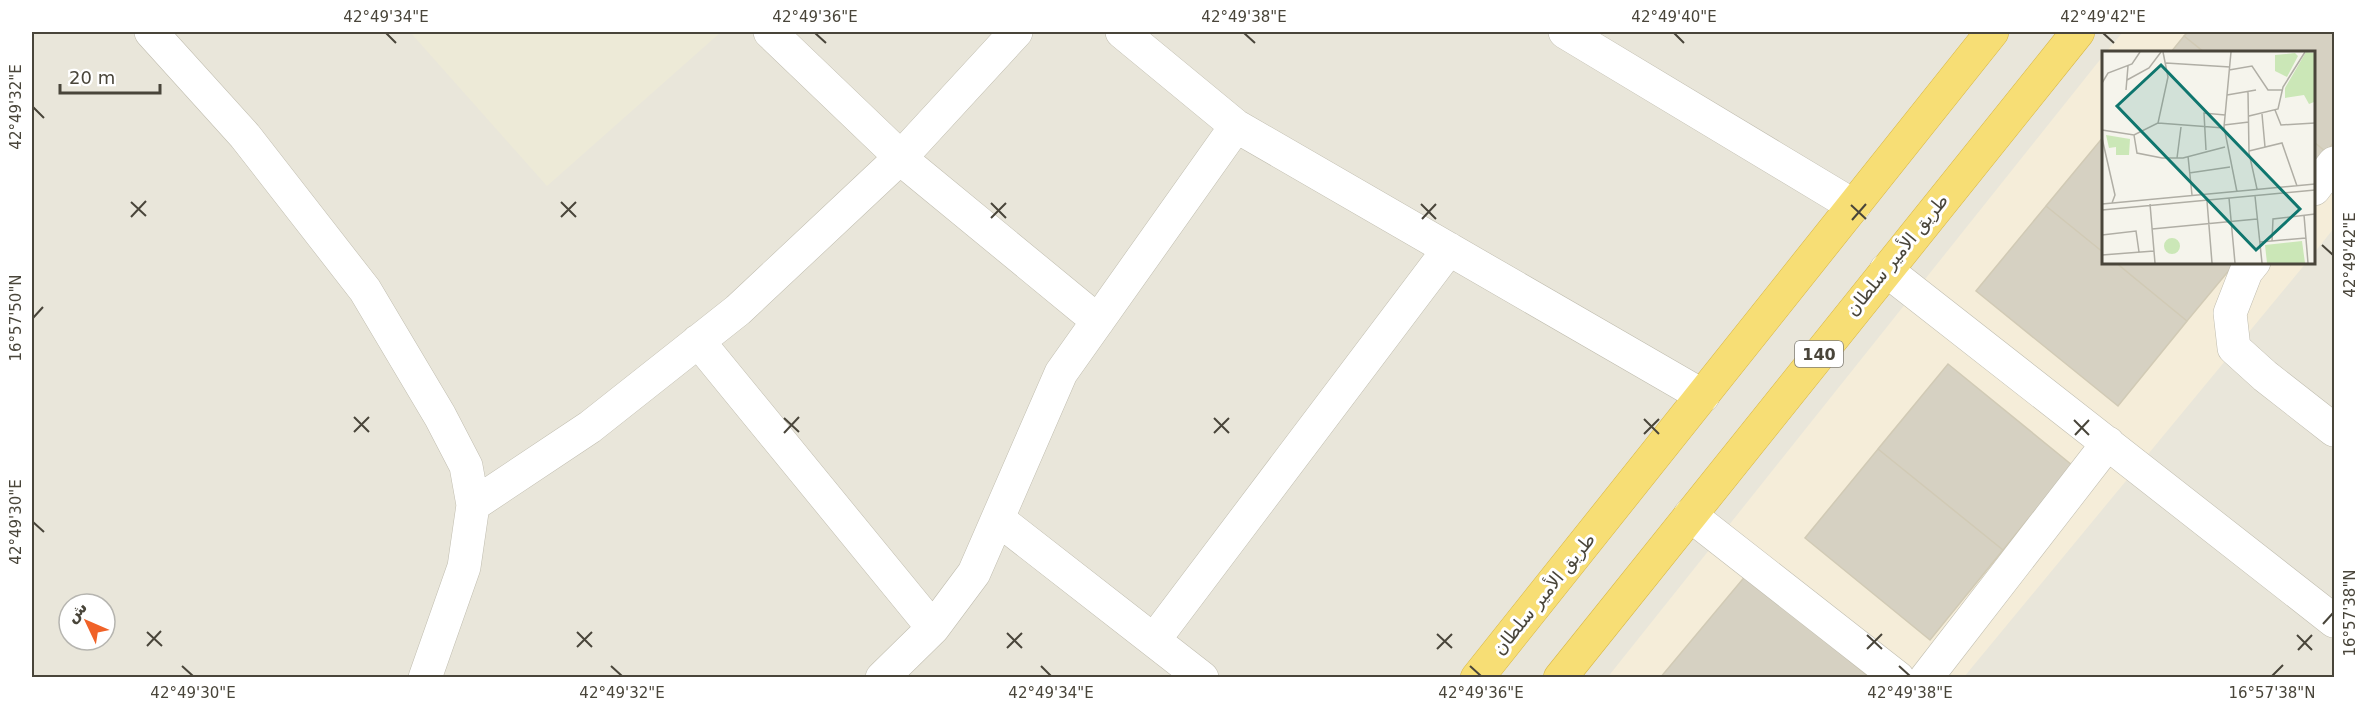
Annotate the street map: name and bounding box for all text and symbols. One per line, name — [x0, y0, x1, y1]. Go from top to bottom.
text: 42°49'34"E — [343, 8, 429, 26]
text: 42°49'36"E — [772, 8, 858, 26]
text: 42°49'38"E — [1201, 8, 1287, 26]
text: 42°49'40"E — [1631, 8, 1717, 26]
text: 42°49'42"E — [2060, 8, 2146, 26]
inset map — [2102, 51, 2315, 264]
scale bar — [60, 57, 160, 95]
text: 42°49'32"E — [7, 64, 25, 150]
text: 20 m — [69, 67, 115, 88]
street label: طريق الأمير سلطان — [1841, 190, 1953, 320]
text: 42°49'42"E — [2341, 212, 2359, 298]
text: 16°57'50"N — [7, 274, 25, 362]
road number: 140 — [1795, 341, 1843, 367]
text: 42°49'30"E — [7, 479, 25, 565]
street label: طريق الأمير سلطان — [1488, 529, 1600, 659]
text: 16°57'38"N — [2341, 569, 2359, 657]
north arrow — [57, 592, 117, 652]
text: ش — [62, 597, 91, 626]
text: 42°49'30"E — [150, 684, 236, 702]
text: 42°49'32"E — [579, 684, 665, 702]
text: 42°49'34"E — [1008, 684, 1094, 702]
text: 42°49'36"E — [1438, 684, 1524, 702]
text: 42°49'38"E — [1867, 684, 1953, 702]
text: 16°57'38"N — [2228, 684, 2316, 702]

